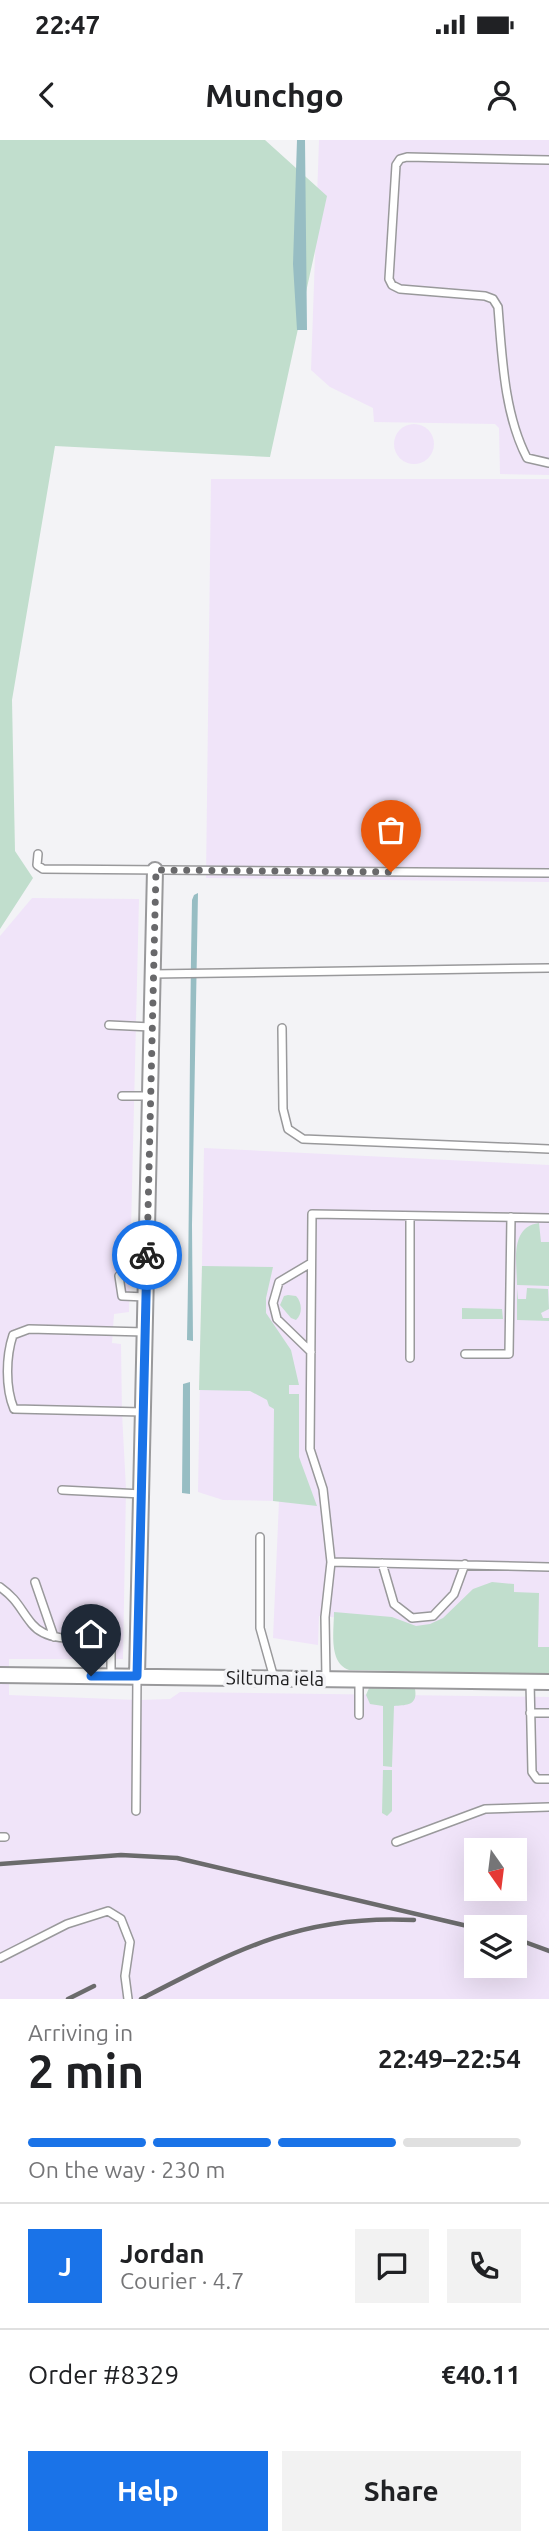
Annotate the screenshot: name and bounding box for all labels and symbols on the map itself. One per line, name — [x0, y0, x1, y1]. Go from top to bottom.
pin — [361, 800, 421, 872]
courier — [112, 1220, 182, 1290]
pin — [61, 1604, 121, 1676]
street label: Siltuma iela — [226, 1666, 324, 1690]
north arrow — [464, 1838, 527, 1900]

